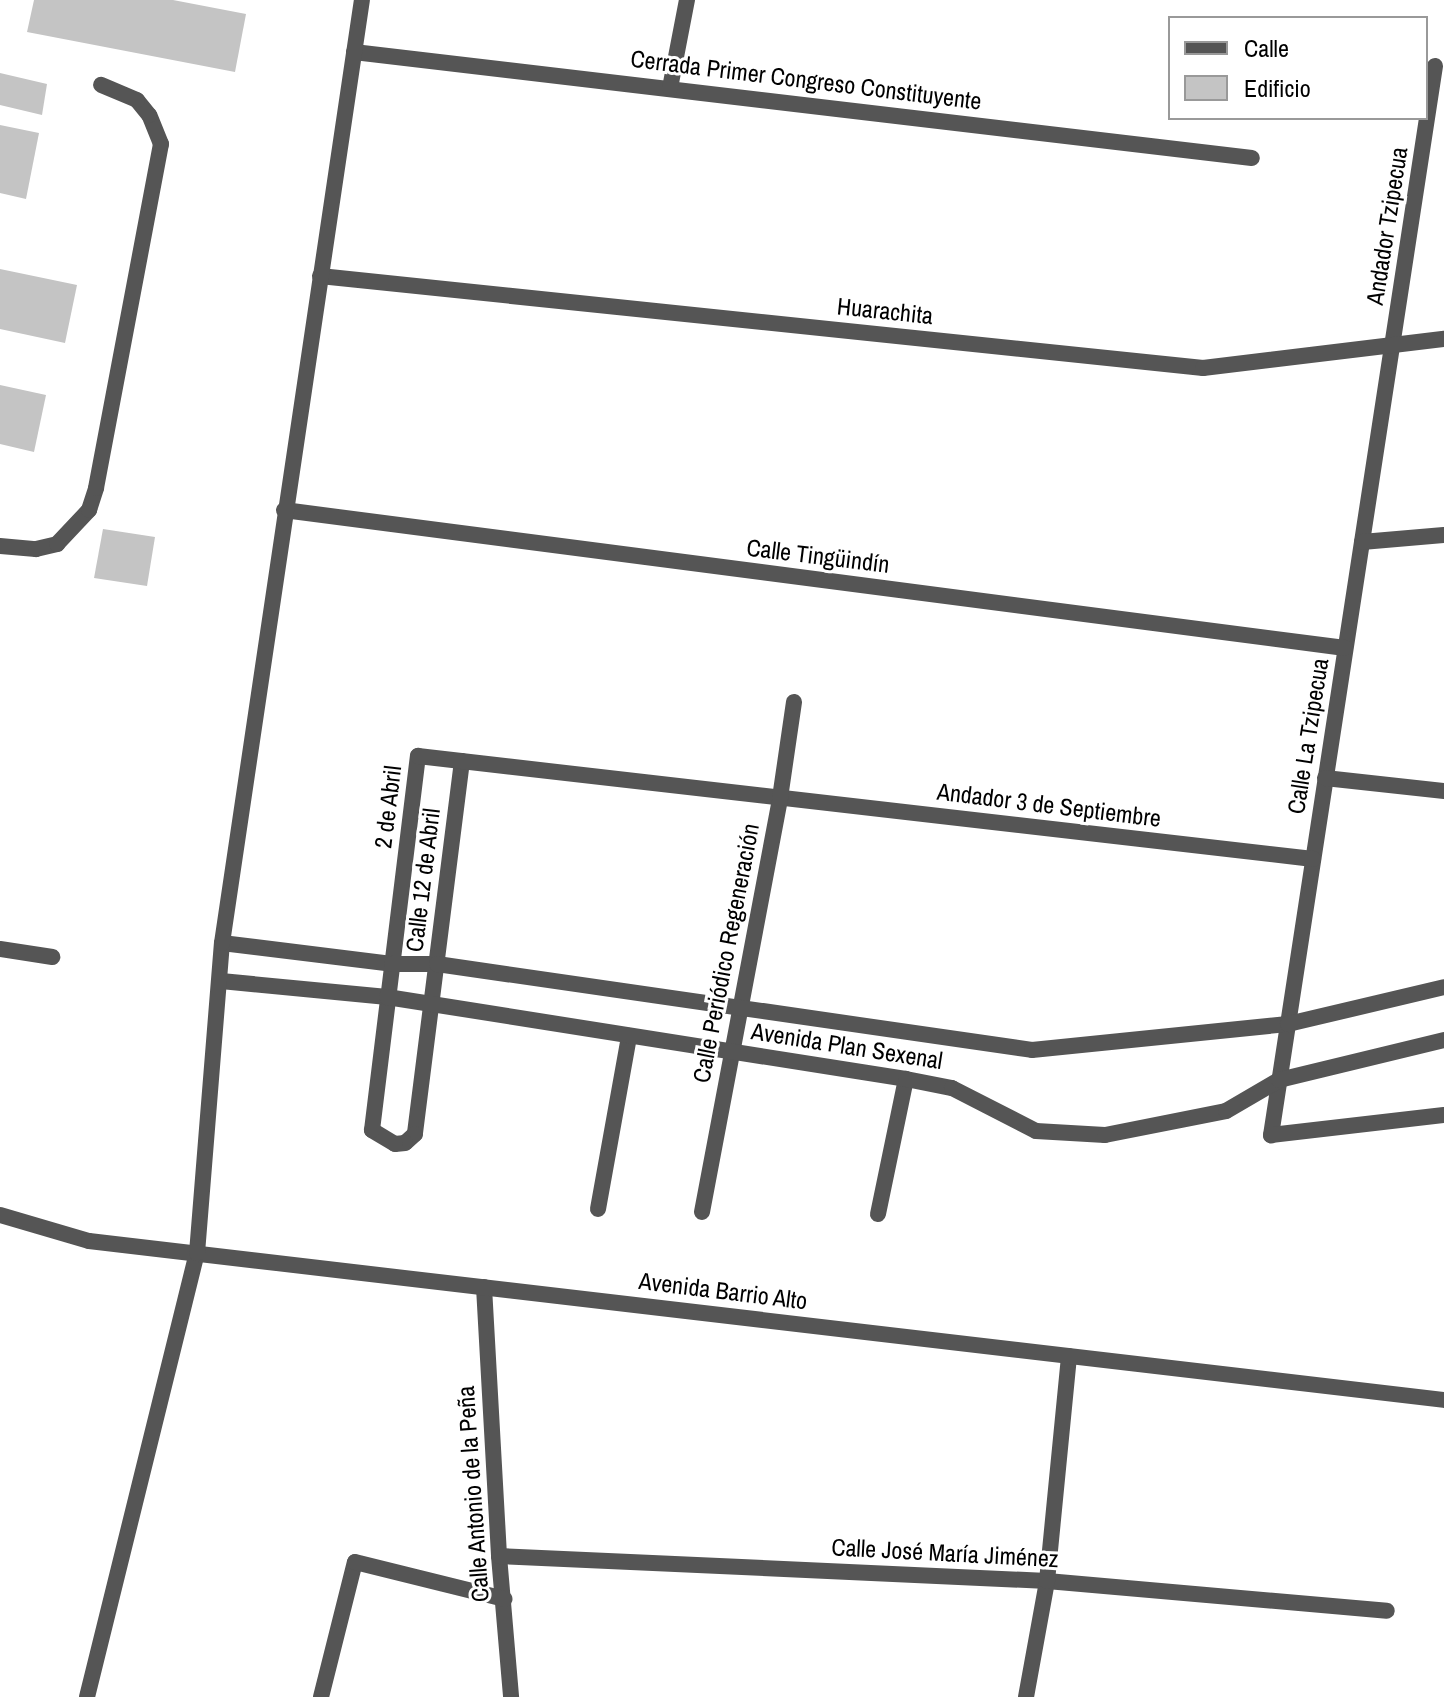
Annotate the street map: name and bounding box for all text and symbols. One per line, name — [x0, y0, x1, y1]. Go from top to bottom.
legend — [1168, 16, 1428, 120]
text: Calle — [1244, 32, 1289, 64]
street label: Cerrada Primer Congreso Constituyente — [629, 44, 983, 116]
text: Edificio — [1244, 72, 1311, 104]
street label: Andador Tzipecua — [1360, 145, 1414, 307]
street label: Huarachita — [836, 292, 934, 330]
street label: Calle Tingüindín — [745, 533, 891, 579]
street label: Calle La Tzipecua — [1281, 656, 1335, 816]
street label: 2 de Abril — [369, 763, 407, 851]
street label: Andador 3 de Septiembre — [935, 777, 1163, 833]
street label: Calle 12 de Abril — [400, 806, 446, 954]
street label: Calle Periódico Regeneración — [687, 821, 765, 1085]
street label: Avenida Plan Sexenal — [749, 1017, 945, 1075]
street label: Avenida Barrio Alto — [637, 1266, 809, 1316]
street label: Calle Antonio de la Peña — [451, 1384, 495, 1604]
street label: Calle José María Jiménez — [831, 1533, 1059, 1573]

